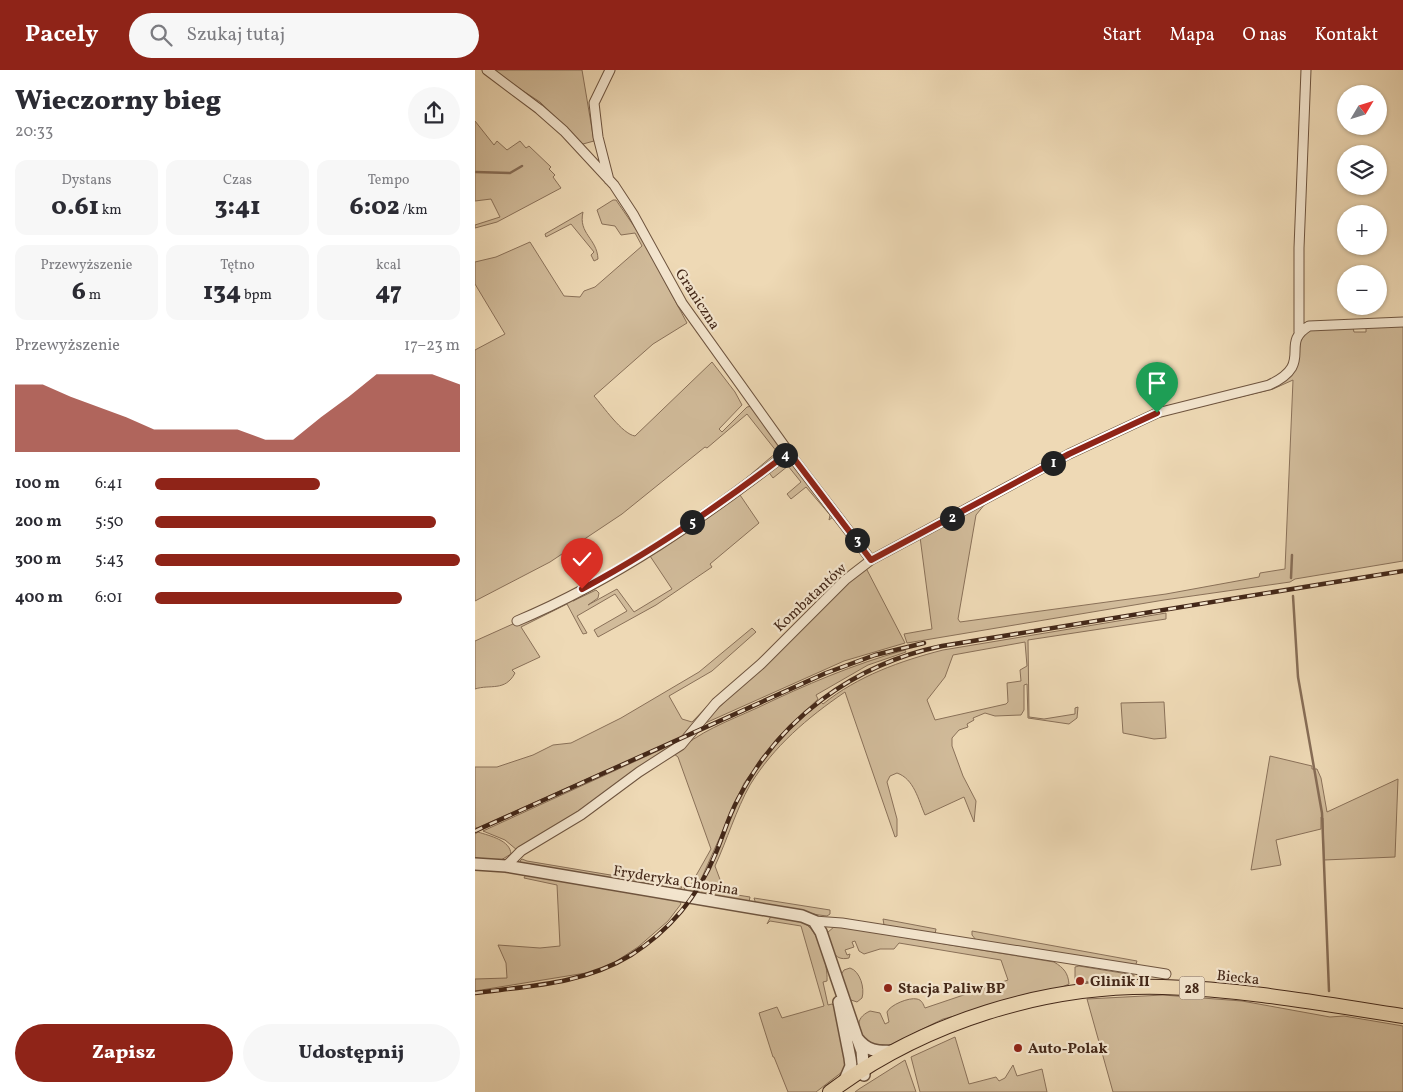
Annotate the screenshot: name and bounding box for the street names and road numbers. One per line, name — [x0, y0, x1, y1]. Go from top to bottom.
street label: Graniczna — [669, 265, 724, 334]
street label: Kombatantów — [770, 559, 852, 637]
street label: Fryderyka Chopina — [611, 861, 740, 902]
street label: Biecka — [1215, 966, 1260, 991]
road number: 28 — [1179, 976, 1205, 1000]

